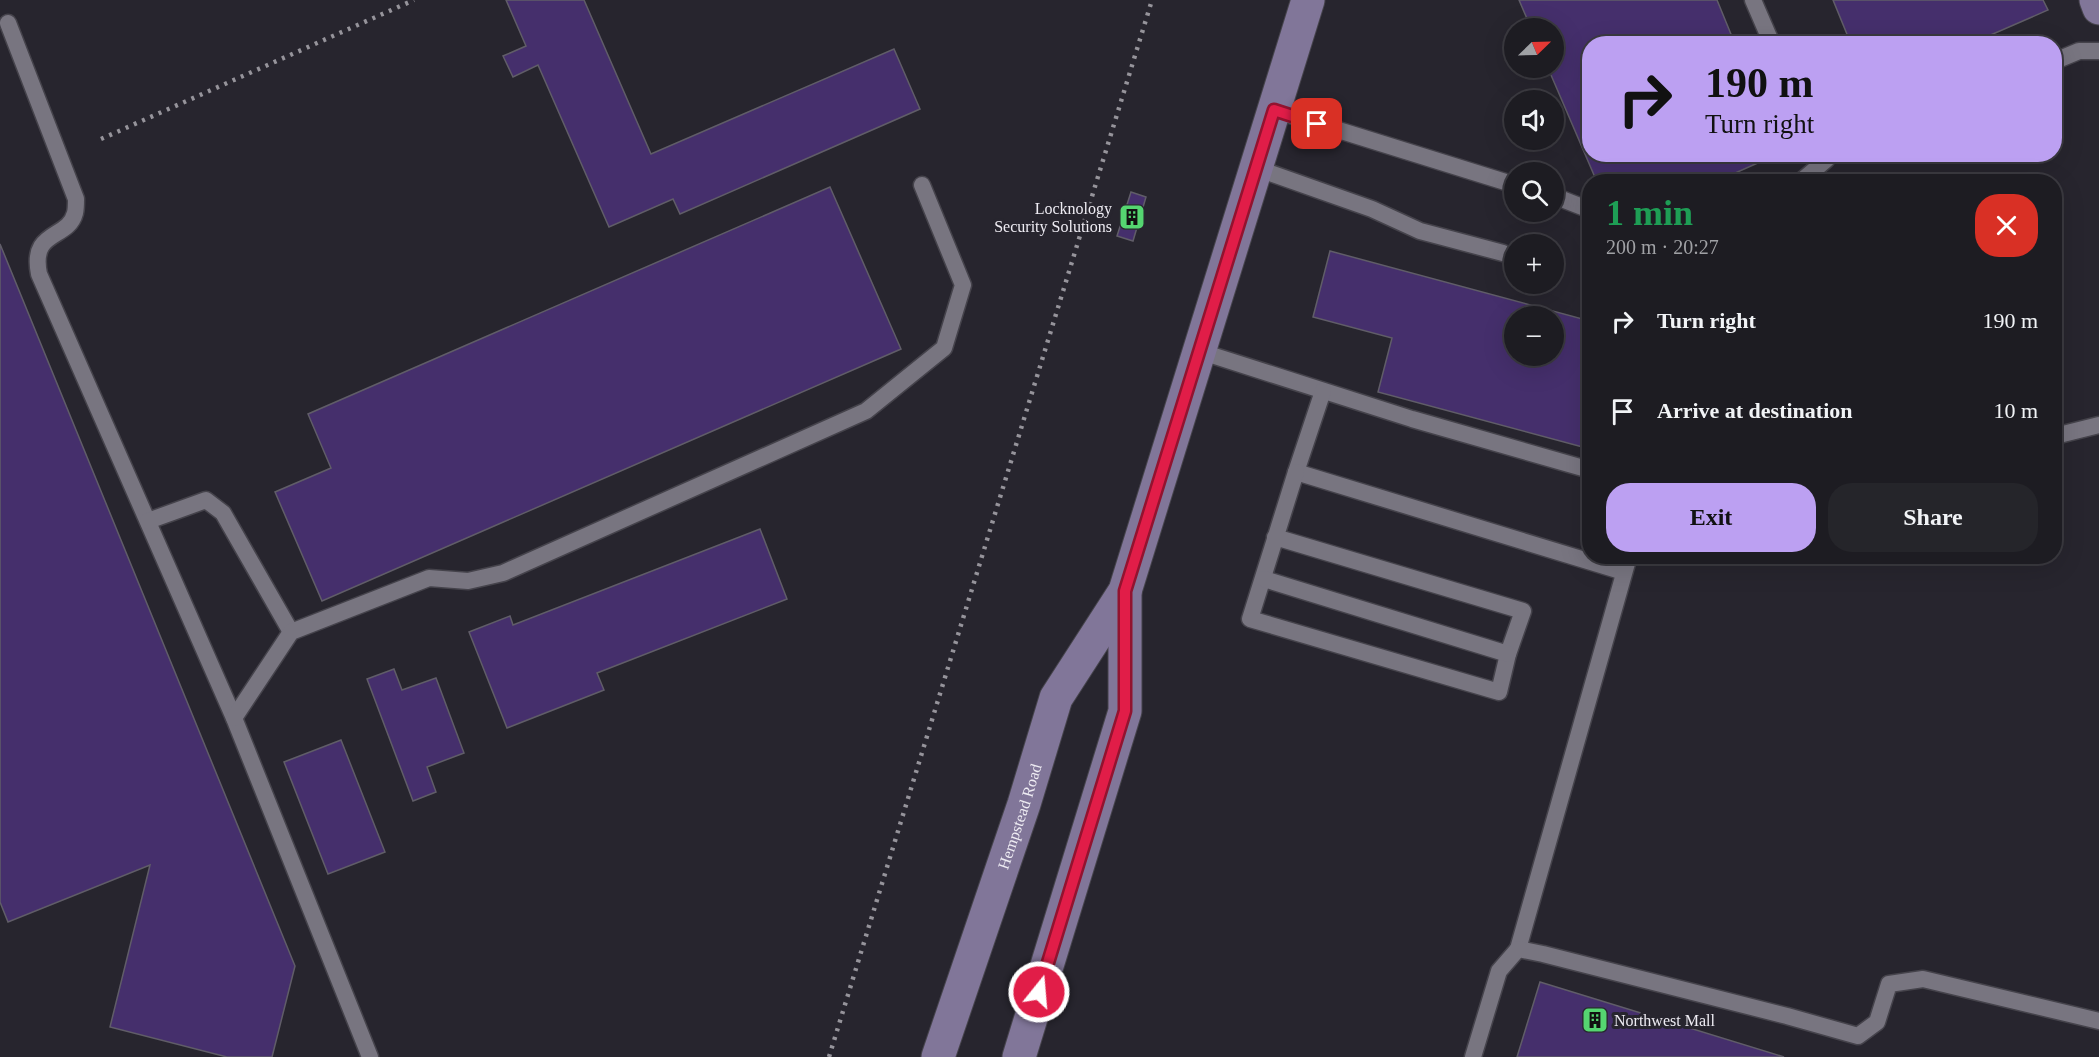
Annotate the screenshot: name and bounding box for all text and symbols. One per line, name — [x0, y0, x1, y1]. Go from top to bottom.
north arrow — [1504, 18, 1564, 78]
map controls — [1504, 18, 1564, 366]
icon: right — [1606, 60, 1684, 138]
text: 190 m — [1705, 60, 1814, 106]
button: sound — [1504, 90, 1564, 150]
pin — [1291, 98, 1342, 149]
icon: arrive — [1300, 107, 1333, 140]
text: Turn right — [1705, 109, 1814, 139]
button: search — [1504, 162, 1564, 222]
text: 1 min — [1606, 193, 1693, 233]
button: close — [1975, 194, 2038, 257]
place label: Locknology Security Solutions — [994, 200, 1112, 236]
building icon: Locknology Security Solutions — [1117, 202, 1147, 232]
button: + — [1504, 234, 1564, 294]
text: 200 m · 20:27 — [1606, 236, 1719, 258]
icon: right — [1606, 305, 1639, 338]
button: − — [1504, 306, 1564, 366]
text: Turn right — [1657, 308, 1756, 333]
text: 190 m — [1982, 308, 2038, 333]
icon: arrive — [1606, 395, 1639, 428]
text: Arrive at destination — [1657, 398, 1853, 423]
text: 10 m — [1993, 398, 2038, 423]
button: Exit — [1606, 483, 1816, 552]
button: Share — [1828, 483, 2038, 552]
street label: Hempstead Road — [994, 762, 1044, 871]
position arrow — [1007, 960, 1071, 1024]
building icon: Northwest Mall — [1580, 1005, 1610, 1035]
place label: Northwest Mall — [1614, 1012, 1715, 1029]

